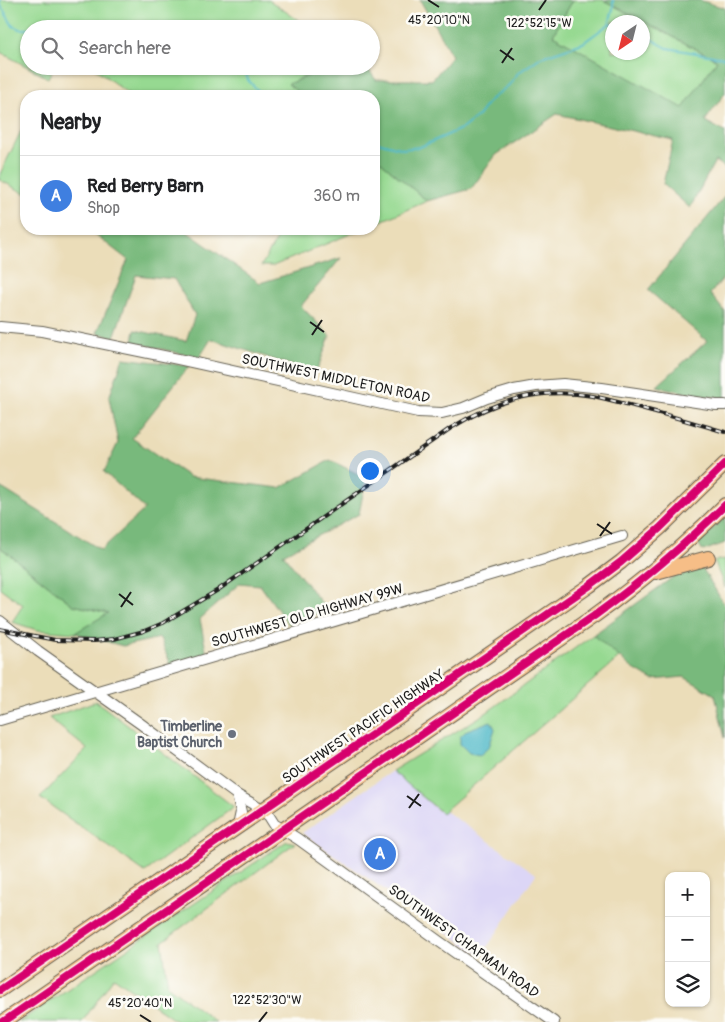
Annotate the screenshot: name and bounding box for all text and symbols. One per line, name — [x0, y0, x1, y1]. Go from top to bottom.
text: 45°20'10"N — [408, 13, 470, 28]
north arrow — [605, 15, 650, 60]
text: 122°52'15"W — [506, 16, 572, 31]
search box — [20, 20, 380, 75]
icon: search — [38, 34, 66, 62]
text: Search here — [78, 36, 171, 60]
text: Nearby — [40, 109, 101, 136]
text: Red Berry Barn — [87, 174, 204, 198]
text: A — [51, 186, 61, 206]
text: 360 m — [313, 186, 360, 206]
text: Shop — [87, 198, 120, 218]
street label: SOUTHWEST MIDDLETON ROAD — [240, 350, 432, 407]
your location — [357, 458, 383, 484]
street label: SOUTHWEST OLD HIGHWAY 99W — [210, 580, 405, 651]
street label: SOUTHWEST PACIFIC HIGHWAY — [279, 666, 448, 787]
place label: Timberline Baptist Church — [137, 718, 223, 751]
marker: Timberline Baptist Church — [226, 728, 238, 740]
pin: A — [364, 835, 396, 873]
map controls — [665, 872, 710, 1007]
button: + — [665, 872, 710, 917]
street label: SOUTHWEST CHAPMAN ROAD — [385, 881, 543, 1002]
button: − — [665, 917, 710, 962]
button: layers — [665, 962, 710, 1007]
text: 122°52'30"W — [233, 993, 301, 1008]
text: 45°20'40"N — [108, 996, 172, 1011]

